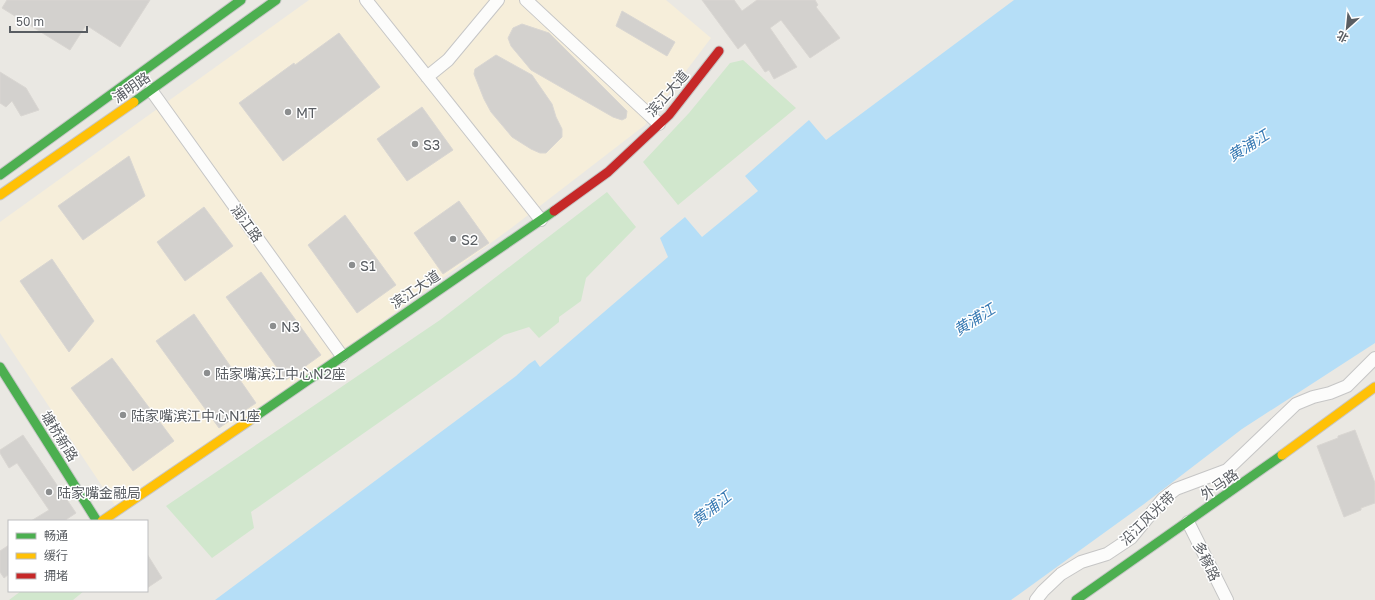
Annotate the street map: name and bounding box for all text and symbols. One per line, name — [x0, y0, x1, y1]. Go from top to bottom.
scale bar — [10, 8, 87, 34]
north arrow — [1327, 8, 1367, 48]
text: 50 m — [16, 14, 44, 29]
text: 北 — [1334, 29, 1350, 46]
street label: 滨江大道 — [642, 66, 692, 120]
street label: 浦明路 — [109, 68, 153, 106]
place label: MT — [296, 104, 317, 121]
marker: MT — [283, 107, 293, 117]
water label: 黄浦江 — [1224, 124, 1274, 165]
place label: S3 — [423, 136, 440, 153]
marker: S3 — [410, 139, 420, 149]
street label: 润江路 — [228, 201, 266, 245]
place label: S2 — [461, 231, 478, 248]
marker: S2 — [448, 234, 458, 244]
place label: S1 — [360, 257, 376, 274]
marker: S1 — [347, 260, 357, 270]
street label: 滨江大道 — [387, 266, 443, 312]
water label: 黄浦江 — [950, 298, 1000, 339]
place label: N3 — [281, 318, 300, 335]
marker: N3 — [268, 321, 278, 331]
place label: 陆家嘴滨江中心N2座 — [215, 365, 346, 382]
marker: 陆家嘴滨江中心N2座 — [202, 368, 212, 378]
place label: 陆家嘴滨江中心N1座 — [131, 407, 260, 424]
street label: 塘桥新路 — [38, 408, 82, 464]
marker: 陆家嘴滨江中心N1座 — [118, 410, 128, 420]
street label: 外马路 — [1197, 465, 1241, 503]
place label: 陆家嘴金融局 — [57, 484, 141, 501]
water label: 黄浦江 — [688, 486, 736, 529]
marker: 陆家嘴金融局 — [44, 487, 54, 497]
street label: 沿江风光带 — [1116, 488, 1178, 548]
legend — [8, 520, 148, 592]
text: 畅通 — [44, 528, 68, 543]
street label: 多稼路 — [1190, 538, 1224, 584]
text: 缓行 — [44, 548, 68, 563]
text: 拥堵 — [44, 568, 68, 583]

